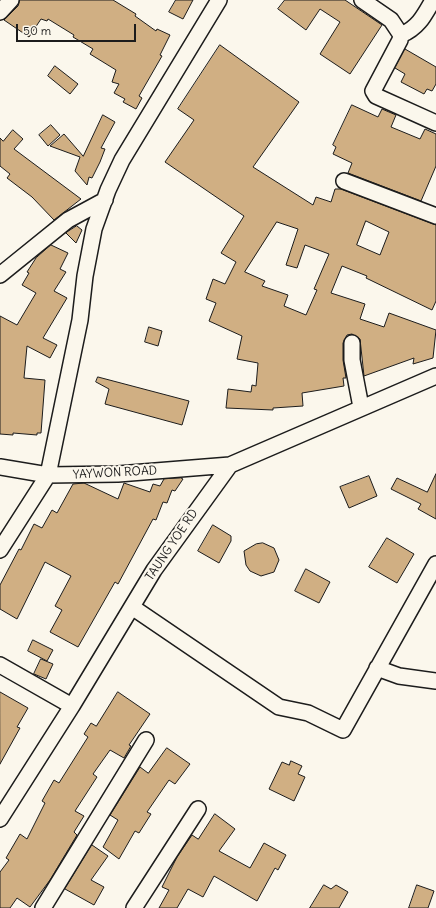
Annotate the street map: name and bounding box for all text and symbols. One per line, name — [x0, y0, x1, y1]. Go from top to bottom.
scale bar — [18, 16, 138, 42]
text: 50 m — [23, 23, 51, 38]
street label: YAYWON ROAD — [72, 464, 158, 482]
street label: TAUNG YOE RD — [143, 506, 201, 584]

